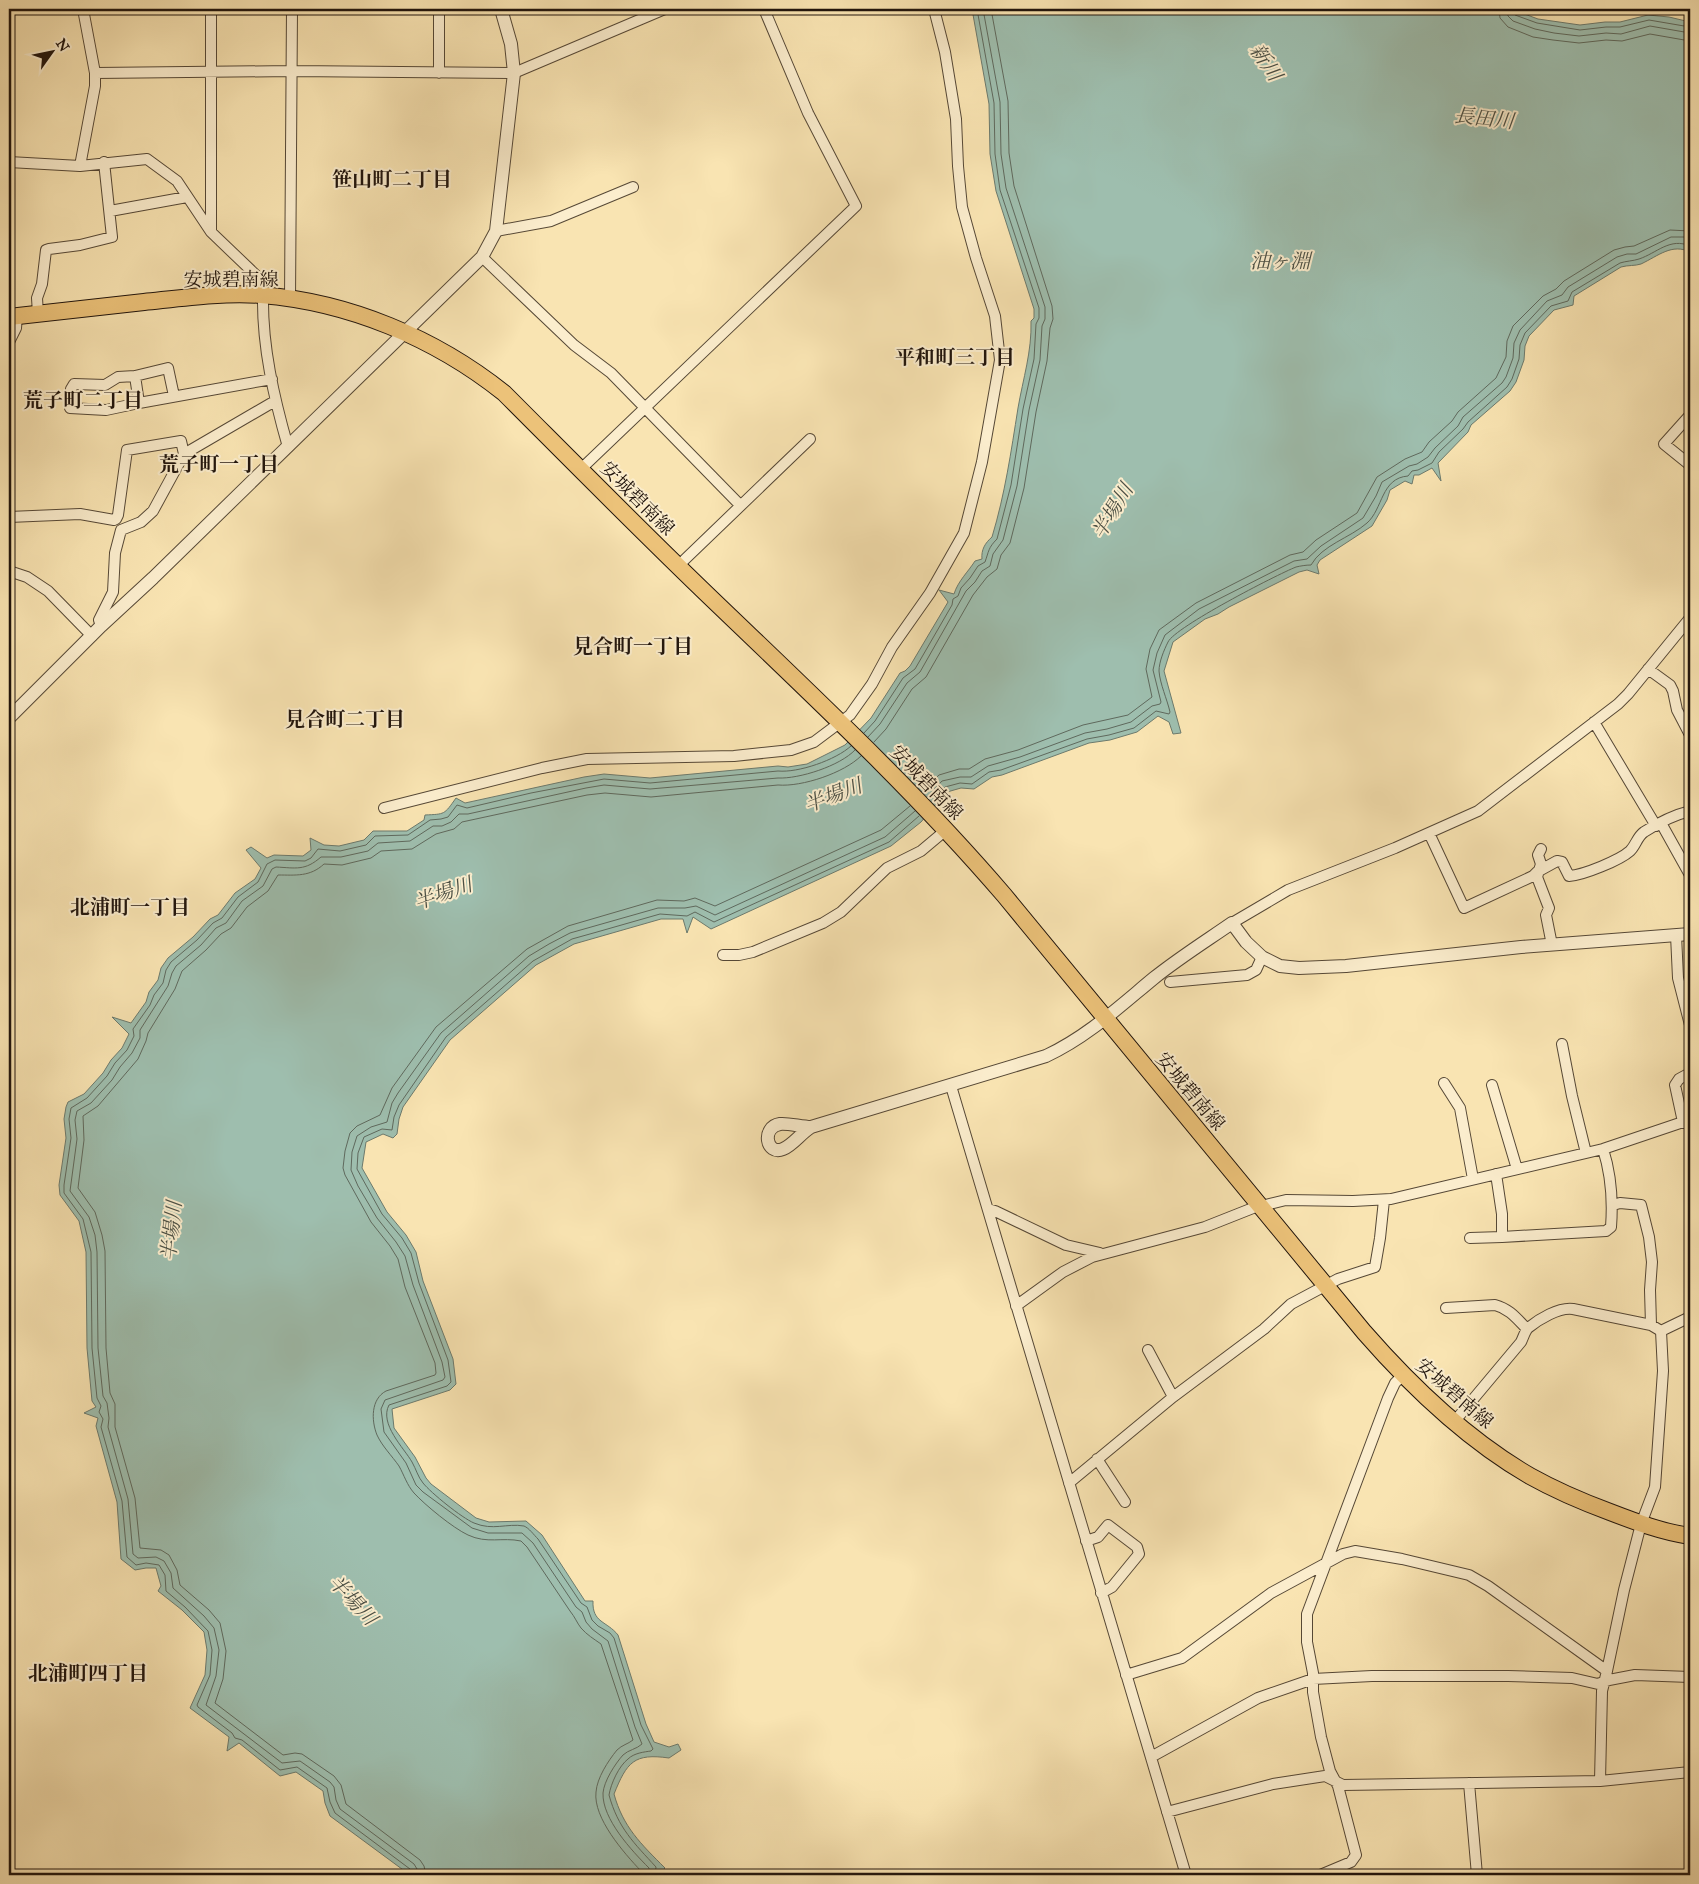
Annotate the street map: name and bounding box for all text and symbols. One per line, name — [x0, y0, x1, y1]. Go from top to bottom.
north arrow — [28, 28, 78, 78]
text: N — [52, 36, 73, 55]
water label: 新川 — [1245, 39, 1288, 87]
water label: 長田川 — [1453, 103, 1517, 133]
district label: 笹山町二丁目 — [332, 167, 452, 191]
water label: 油ヶ淵 — [1250, 249, 1314, 273]
street label: 安城碧南線 — [183, 268, 279, 291]
district label: 平和町三丁目 — [895, 345, 1015, 369]
district label: 荒子町二丁目 — [23, 388, 143, 412]
district label: 荒子町一丁目 — [159, 452, 279, 476]
street label: 安城碧南線 — [596, 457, 679, 540]
water label: 半場川 — [1086, 477, 1139, 543]
district label: 見合町一丁目 — [573, 634, 693, 658]
district label: 見合町二丁目 — [285, 707, 405, 731]
street label: 安城碧南線 — [885, 740, 968, 825]
water label: 半場川 — [801, 772, 867, 817]
water label: 半場川 — [411, 871, 477, 914]
district label: 北浦町一丁目 — [70, 895, 190, 919]
street label: 安城碧南線 — [1151, 1048, 1230, 1135]
water label: 半場川 — [156, 1198, 186, 1262]
street label: 安城碧南線 — [1411, 1354, 1498, 1433]
water label: 半場川 — [324, 1570, 384, 1632]
district label: 北浦町四丁目 — [28, 1661, 148, 1685]

